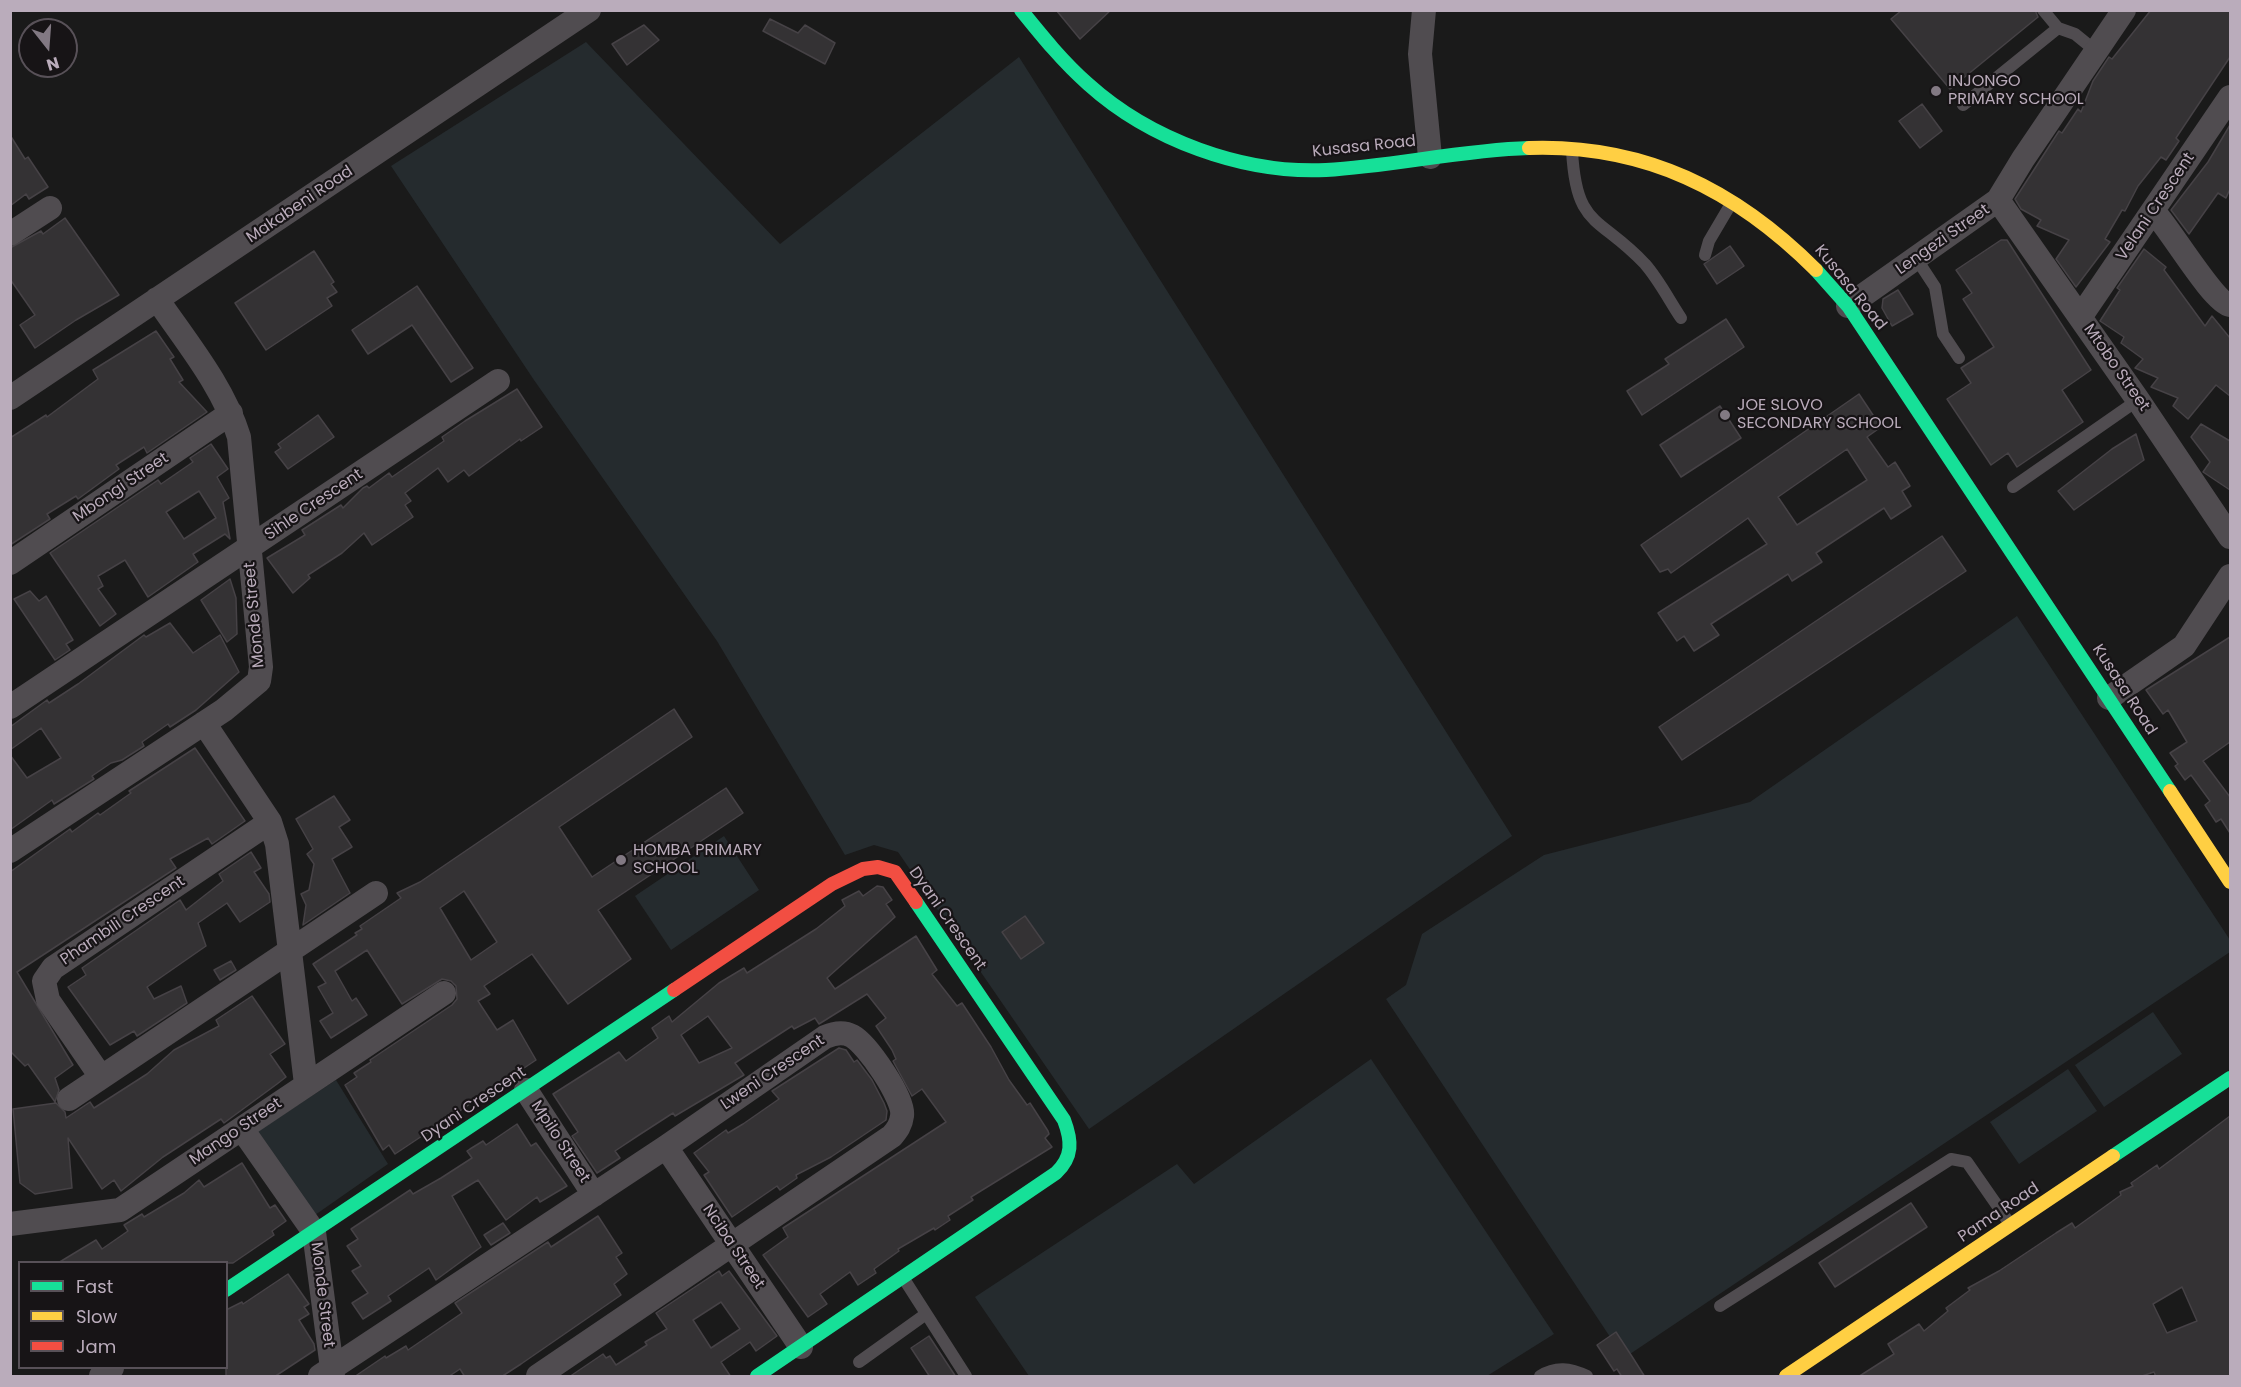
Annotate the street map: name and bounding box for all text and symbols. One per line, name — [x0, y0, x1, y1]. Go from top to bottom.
north arrow — [18, 18, 78, 78]
text: N — [44, 51, 62, 77]
place label: INJONGO PRIMARY SCHOOL — [1948, 72, 2084, 110]
marker: INJONGO PRIMARY SCHOOL — [1929, 84, 1943, 98]
street label: Kusasa Road — [1311, 132, 1417, 162]
street label: Velani Crescent — [2113, 149, 2199, 265]
street label: Makabeni Road — [243, 162, 357, 248]
street label: Lengezi Street — [1892, 201, 1994, 279]
street label: Kusasa Road — [1810, 242, 1890, 334]
street label: Mtobo Street — [2079, 321, 2153, 415]
place label: JOE SLOVO SECONDARY SCHOOL — [1737, 396, 1901, 434]
marker: JOE SLOVO SECONDARY SCHOOL — [1718, 408, 1732, 422]
street label: Mbongi Street — [70, 449, 172, 527]
street label: Sihle Crescent — [261, 465, 367, 545]
street label: Monde Street — [241, 561, 269, 669]
street label: Kusasa Road — [2088, 641, 2160, 739]
place label: HOMBA PRIMARY SCHOOL — [633, 841, 762, 879]
marker: HOMBA PRIMARY SCHOOL — [614, 853, 628, 867]
street label: Dyani Crescent — [904, 864, 990, 974]
street label: Phambili Crescent — [57, 872, 189, 970]
street label: Lweni Crescent — [718, 1031, 828, 1115]
street label: Dyani Crescent — [418, 1063, 530, 1147]
street label: Mango Street — [186, 1094, 286, 1170]
street label: Mpilo Street — [526, 1097, 594, 1187]
street label: Pama Road — [1955, 1179, 2043, 1247]
street label: Nciba Street — [698, 1201, 768, 1293]
street label: Monde Street — [306, 1241, 338, 1349]
legend — [18, 1261, 228, 1369]
text: Fast — [76, 1274, 113, 1299]
text: Slow — [76, 1304, 117, 1329]
text: Jam — [76, 1334, 116, 1359]

